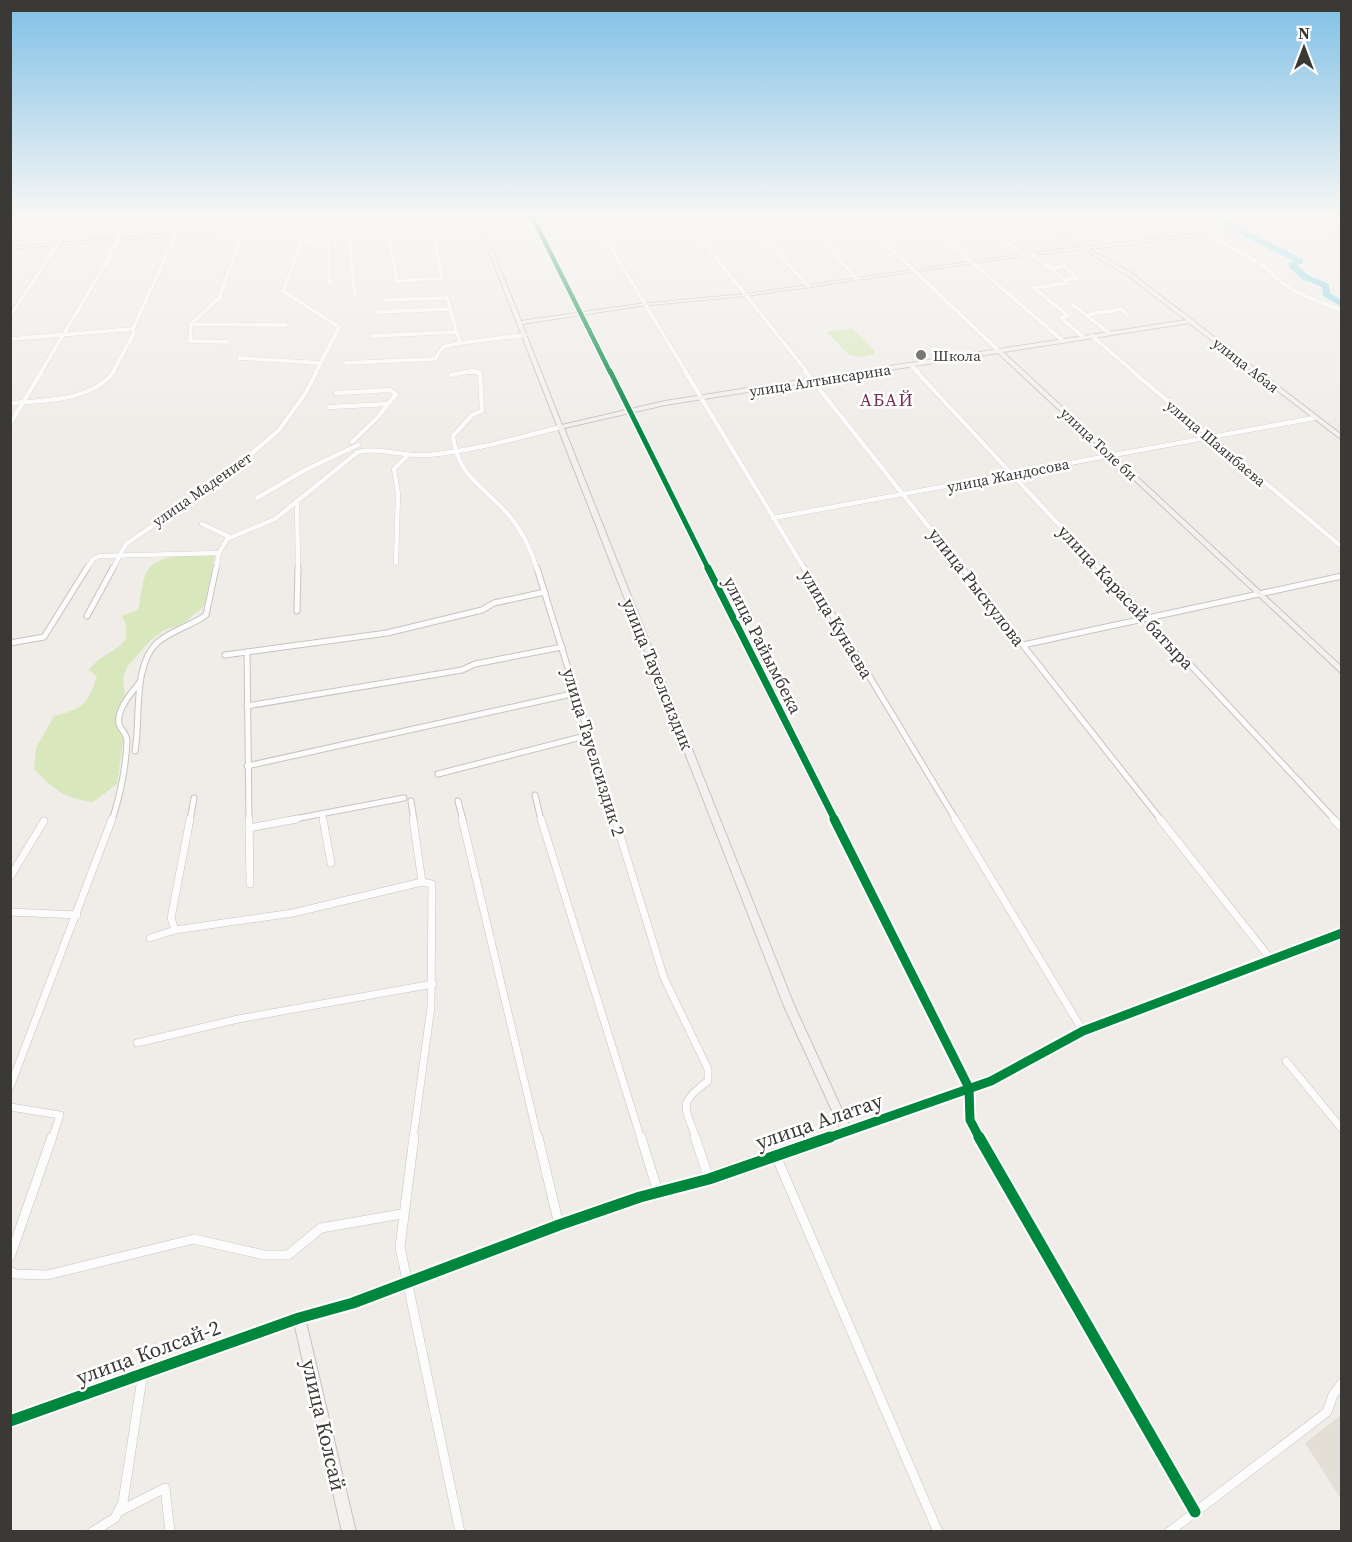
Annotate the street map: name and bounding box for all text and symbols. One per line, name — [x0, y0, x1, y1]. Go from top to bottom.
north arrow — [1274, 18, 1334, 78]
text: N — [1298, 22, 1310, 44]
street label: улица Абая — [1208, 332, 1284, 398]
place label: Школа — [933, 345, 981, 366]
marker: Школа — [914, 348, 928, 362]
street label: улица Алтынсарина — [748, 358, 893, 402]
district label: АБАЙ — [860, 387, 914, 412]
street label: улица Шаянбаева — [1161, 395, 1271, 491]
street label: улица Толе би — [1056, 403, 1143, 486]
street label: улица Мадениет — [148, 447, 256, 531]
street label: улица Жандосова — [945, 453, 1071, 497]
street label: улица Карасай батыра — [1052, 519, 1200, 676]
street label: улица Рыскулова — [923, 522, 1032, 652]
street label: улица Кунаева — [795, 565, 880, 684]
street label: улица Райымбека — [718, 572, 809, 719]
street label: улица Тауелсиздик — [616, 594, 700, 754]
street label: улица Тауелсиздик 2 — [557, 665, 631, 839]
street label: улица Алатау — [752, 1086, 887, 1156]
street label: улица Колсай-2 — [72, 1312, 224, 1392]
street label: улица Колсай — [295, 1356, 353, 1494]

